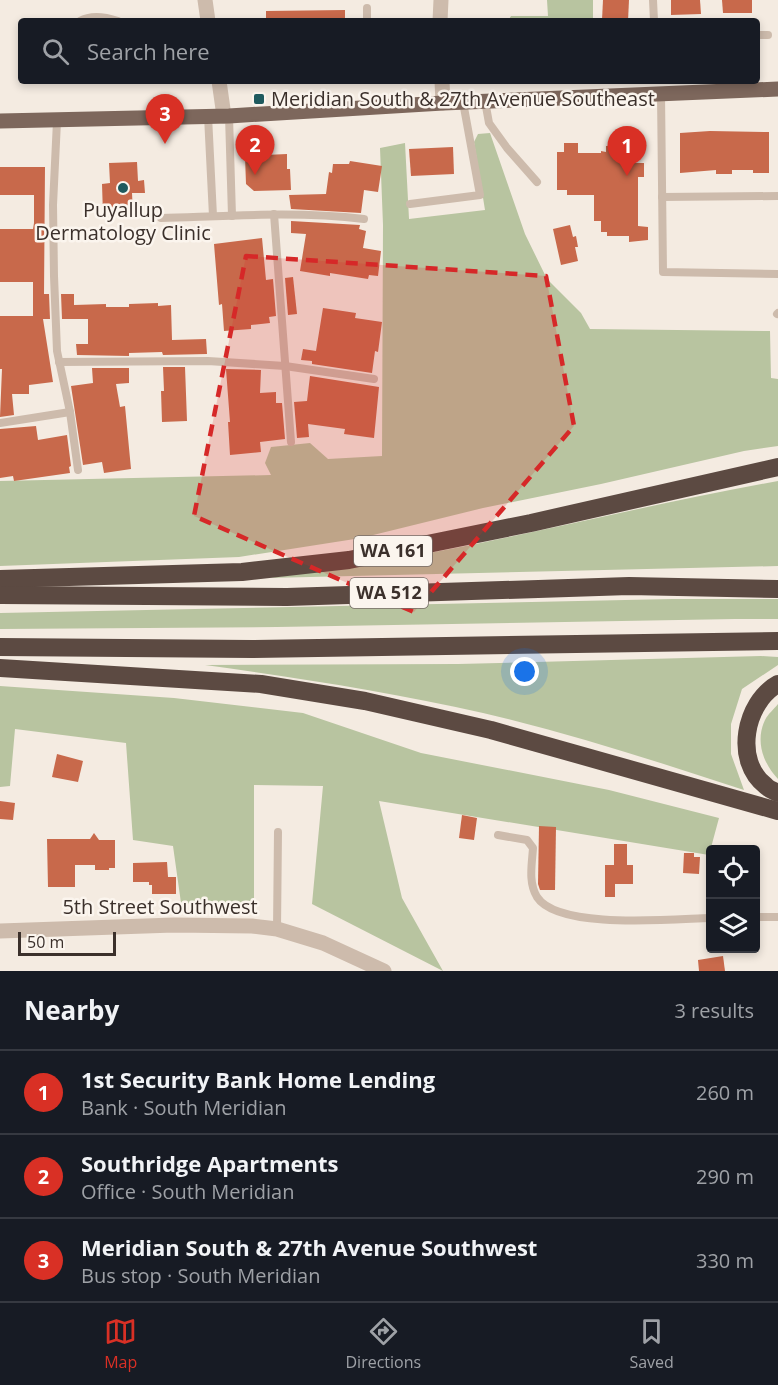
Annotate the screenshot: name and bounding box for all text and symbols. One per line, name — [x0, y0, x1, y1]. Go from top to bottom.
search box — [18, 18, 760, 84]
icon: search — [39, 35, 72, 68]
text: Search here — [87, 36, 210, 66]
place label: Meridian South & 27th Avenue Southeast — [271, 85, 655, 112]
marker: Meridian South & 27th Avenue Southeast — [252, 92, 266, 106]
pin: 3 — [146, 94, 184, 144]
pin: 2 — [236, 126, 274, 175]
pin: 1 — [608, 126, 646, 176]
marker: Puyallup Dermatology Clinic — [116, 181, 130, 195]
place label: Puyallup Dermatology Clinic — [35, 196, 211, 246]
road number: WA 161 — [354, 536, 432, 566]
road number: WA 512 — [350, 578, 428, 608]
your location — [510, 657, 539, 686]
map controls — [706, 845, 760, 953]
button: locate — [706, 845, 760, 899]
street label: 5th Street Southwest — [62, 893, 258, 920]
button: layers — [706, 899, 760, 953]
scale bar — [18, 929, 116, 956]
text: 50 m — [27, 931, 64, 953]
text: Nearby — [24, 992, 119, 1028]
text: 3 results — [674, 997, 754, 1024]
text: 1st Security Bank Home Lending — [81, 1064, 435, 1094]
text: 1 — [38, 1079, 49, 1106]
text: 260 m — [696, 1079, 754, 1106]
text: Bank · South Meridian — [81, 1094, 286, 1121]
text: Southridge Apartments — [81, 1148, 338, 1178]
text: 2 — [38, 1163, 49, 1190]
text: 290 m — [696, 1163, 754, 1190]
text: Office · South Meridian — [81, 1178, 294, 1205]
text: Meridian South & 27th Avenue Southwest — [81, 1232, 537, 1262]
text: 3 — [38, 1247, 49, 1274]
text: 330 m — [696, 1247, 754, 1274]
text: Bus stop · South Meridian — [81, 1262, 320, 1289]
tab: Map — [104, 1315, 137, 1373]
tab: Directions — [346, 1315, 421, 1373]
tab: Saved — [629, 1315, 674, 1373]

